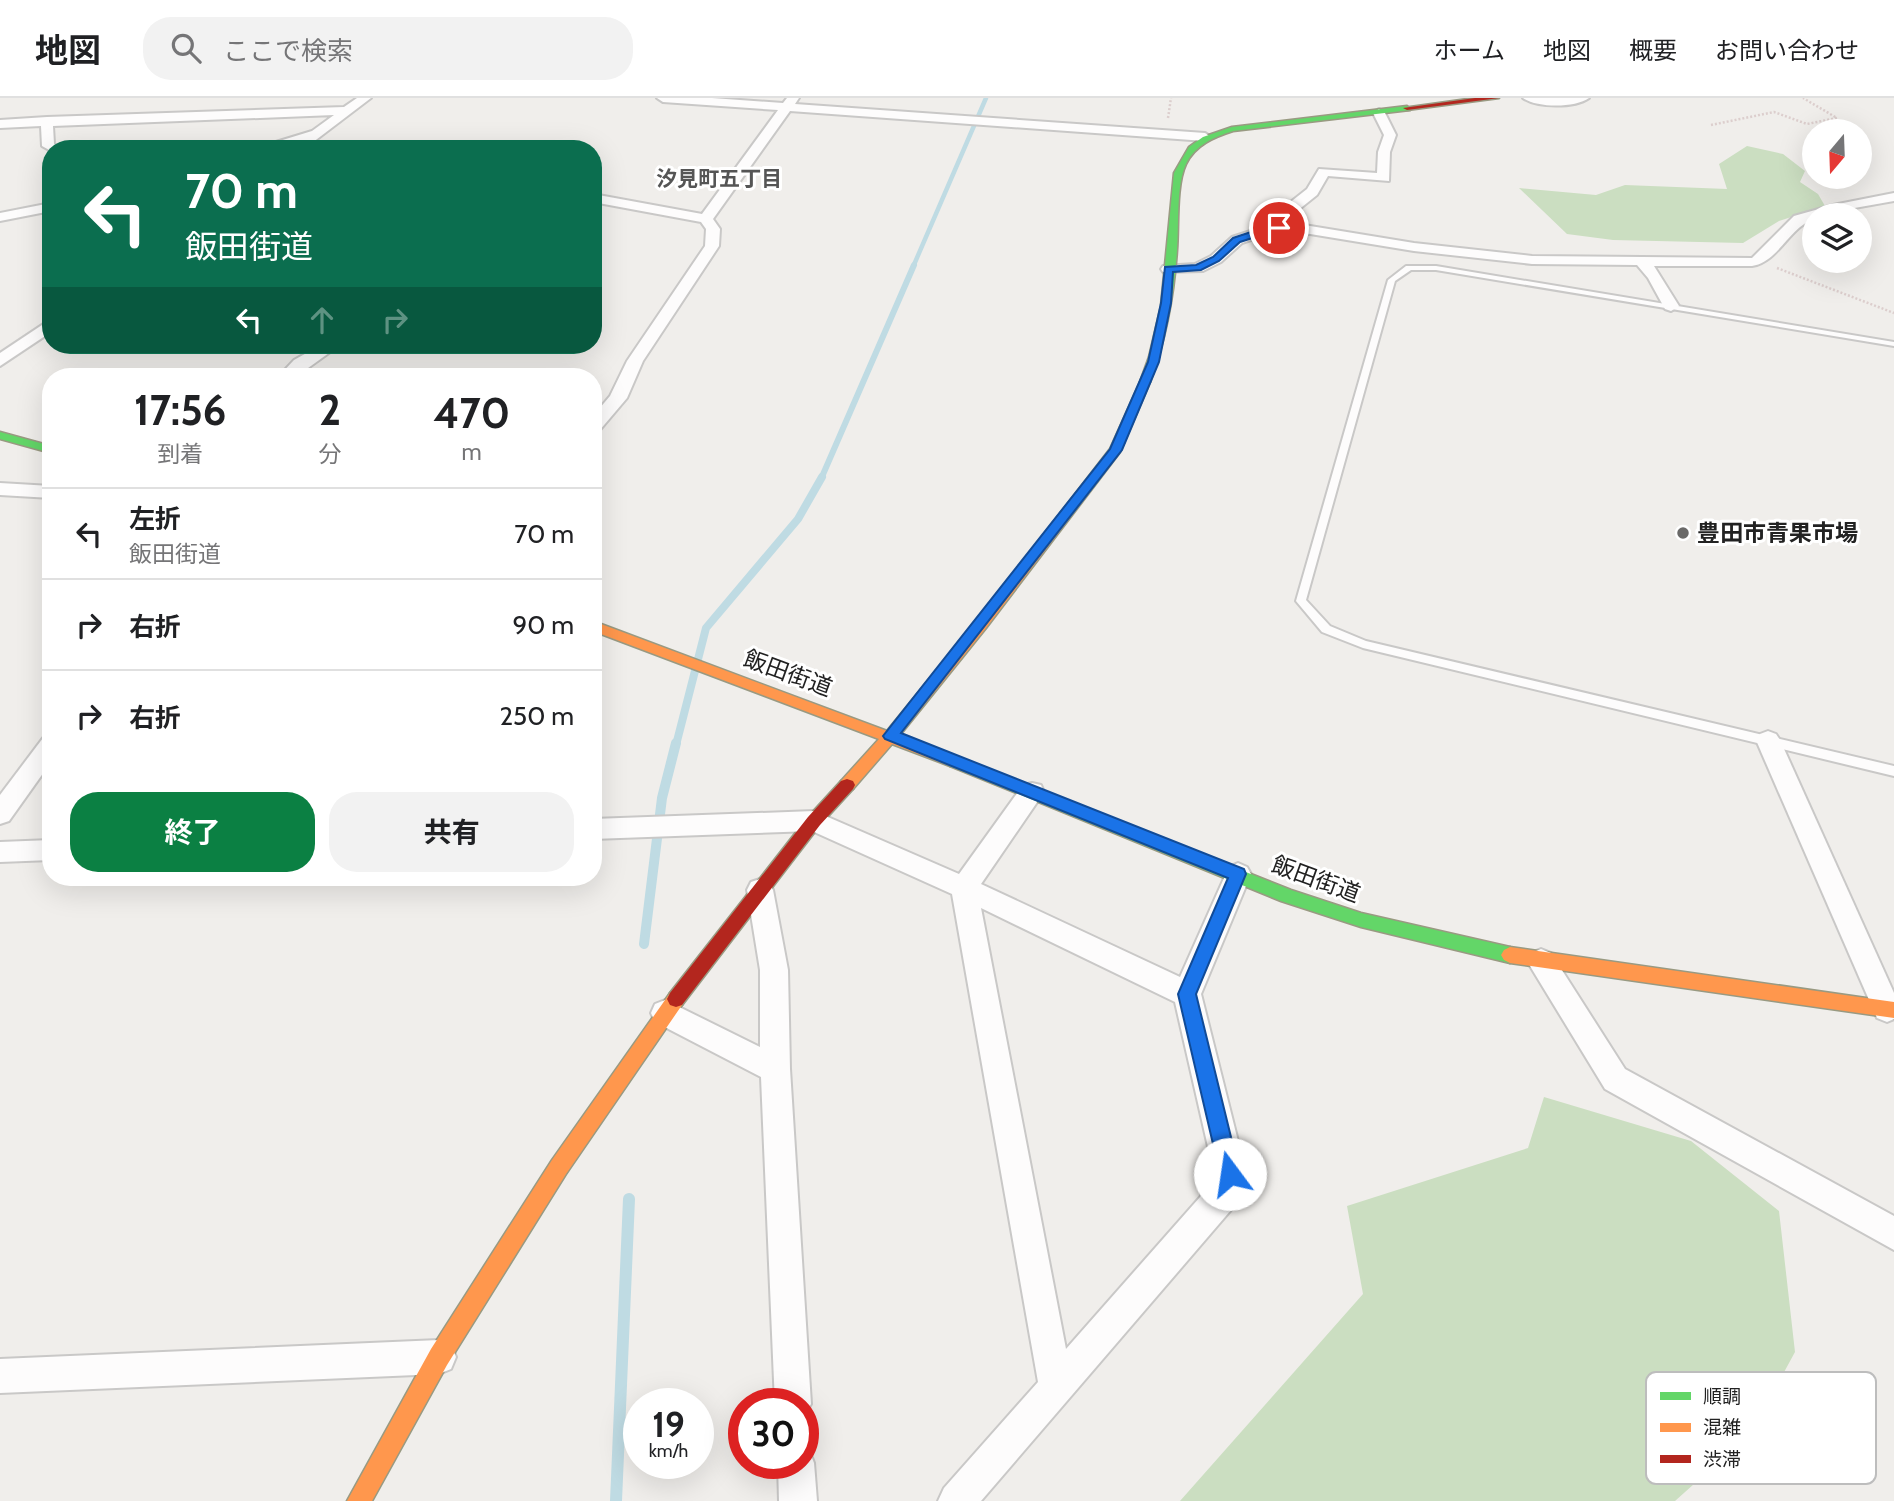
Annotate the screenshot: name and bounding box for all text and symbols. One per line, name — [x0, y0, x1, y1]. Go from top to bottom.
search box — [143, 17, 633, 80]
icon: search — [167, 29, 205, 67]
text: 地図 — [35, 30, 101, 70]
text: ここで検索 — [223, 35, 353, 67]
text: ホーム — [1434, 36, 1505, 65]
text: 地図 — [1543, 36, 1591, 65]
text: 概要 — [1629, 36, 1677, 65]
text: お問い合わせ — [1715, 36, 1859, 65]
north arrow — [1802, 119, 1872, 189]
map controls — [1802, 119, 1872, 273]
text: 70 m — [185, 161, 298, 220]
district label: 汐見町五丁目 — [656, 166, 782, 191]
icon: left — [70, 168, 161, 259]
pin — [1249, 198, 1309, 258]
button: layers — [1802, 203, 1872, 273]
icon: arrive — [1260, 209, 1298, 247]
text: 飯田街道 — [185, 227, 313, 266]
icon: left — [230, 301, 268, 339]
icon: ahead — [303, 301, 341, 339]
icon: right — [376, 301, 414, 339]
text: 17:56 — [134, 384, 226, 436]
text: 2 — [319, 384, 341, 436]
text: 470 — [433, 387, 510, 439]
text: m — [462, 438, 482, 466]
text: 到着 — [157, 440, 203, 468]
text: 分 — [318, 440, 341, 468]
text: 左折 — [129, 503, 181, 535]
icon: left — [70, 515, 108, 553]
text: 70 m — [514, 518, 574, 550]
place label: 豊田市青果市場 — [1697, 519, 1858, 547]
marker: 豊田市青果市場 — [1675, 525, 1691, 541]
text: 飯田街道 — [129, 540, 221, 568]
icon: right — [70, 606, 108, 644]
text: 90 m — [512, 609, 574, 641]
text: 右折 — [129, 611, 181, 643]
street label: 飯田街道 — [740, 644, 836, 702]
icon: right — [70, 697, 108, 735]
text: 250 m — [500, 700, 574, 732]
text: 右折 — [129, 702, 181, 734]
button: 終了 — [70, 792, 315, 872]
button: 共有 — [329, 792, 574, 872]
street label: 飯田街道 — [1268, 850, 1364, 908]
position arrow — [1193, 1137, 1267, 1211]
legend — [1646, 1372, 1876, 1484]
text: 順調 — [1703, 1385, 1741, 1408]
speed limit sign: 30 — [728, 1388, 819, 1479]
text: 19 — [652, 1403, 685, 1446]
text: 混雑 — [1703, 1416, 1741, 1439]
text: km/h — [649, 1440, 688, 1462]
text: 渋滞 — [1703, 1448, 1741, 1471]

